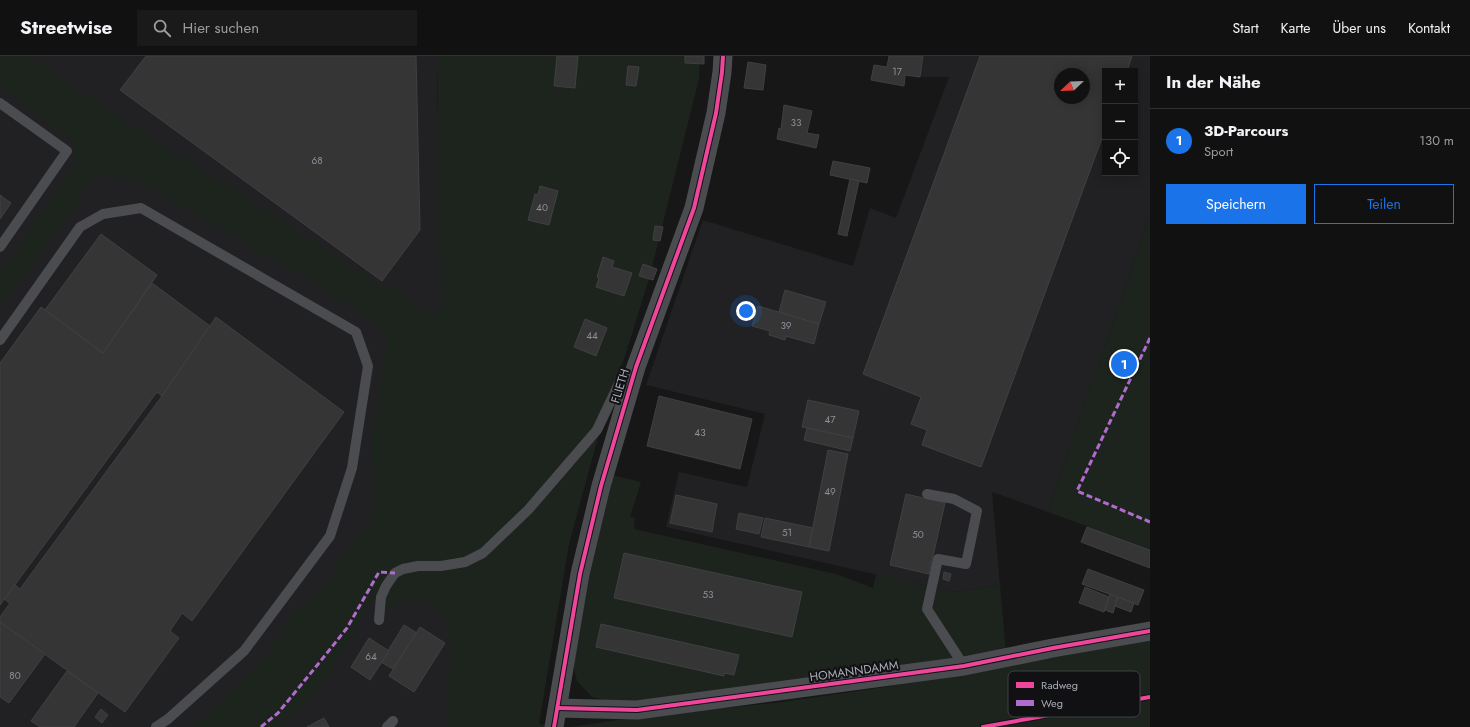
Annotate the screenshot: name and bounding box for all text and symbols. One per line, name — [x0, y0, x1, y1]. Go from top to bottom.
search box — [137, 10, 417, 46]
text: Streetwise — [20, 14, 113, 41]
icon: search — [151, 17, 173, 39]
text: Hier suchen — [183, 17, 259, 39]
text: Start — [1233, 18, 1259, 38]
text: Karte — [1281, 18, 1311, 38]
text: Über uns — [1333, 18, 1386, 38]
text: Kontakt — [1408, 18, 1450, 38]
house number: 17 — [892, 64, 903, 79]
north arrow — [1054, 68, 1090, 104]
map controls — [1102, 68, 1138, 176]
button: + — [1102, 68, 1138, 104]
text: In der Nähe — [1166, 70, 1261, 94]
button: − — [1102, 104, 1138, 140]
house number: 33 — [791, 115, 802, 130]
text: 3D-Parcours — [1204, 120, 1288, 142]
text: 1 — [1176, 131, 1182, 150]
text: 130 m — [1419, 131, 1454, 150]
button: locate — [1102, 140, 1138, 176]
text: Sport — [1204, 142, 1233, 161]
house number: 68 — [311, 153, 323, 168]
button: Speichern — [1166, 184, 1306, 224]
button: Teilen — [1314, 184, 1454, 224]
house number: 40 — [536, 200, 548, 215]
your location — [736, 301, 756, 321]
house number: 39 — [780, 318, 792, 333]
house number: 44 — [586, 328, 598, 343]
pin: 1 — [1111, 349, 1137, 379]
street label: FLIETH — [606, 367, 634, 405]
house number: 47 — [824, 412, 836, 427]
house number: 43 — [694, 425, 706, 440]
house number: 49 — [824, 484, 836, 499]
house number: 51 — [782, 525, 792, 540]
house number: 50 — [912, 527, 924, 542]
house number: 53 — [702, 587, 714, 602]
house number: 64 — [365, 649, 377, 664]
street label: HOMANNDAMM — [808, 656, 900, 686]
house number: 80 — [9, 668, 21, 683]
legend — [1008, 671, 1140, 717]
text: Radweg — [1041, 677, 1078, 693]
text: Weg — [1041, 695, 1063, 711]

